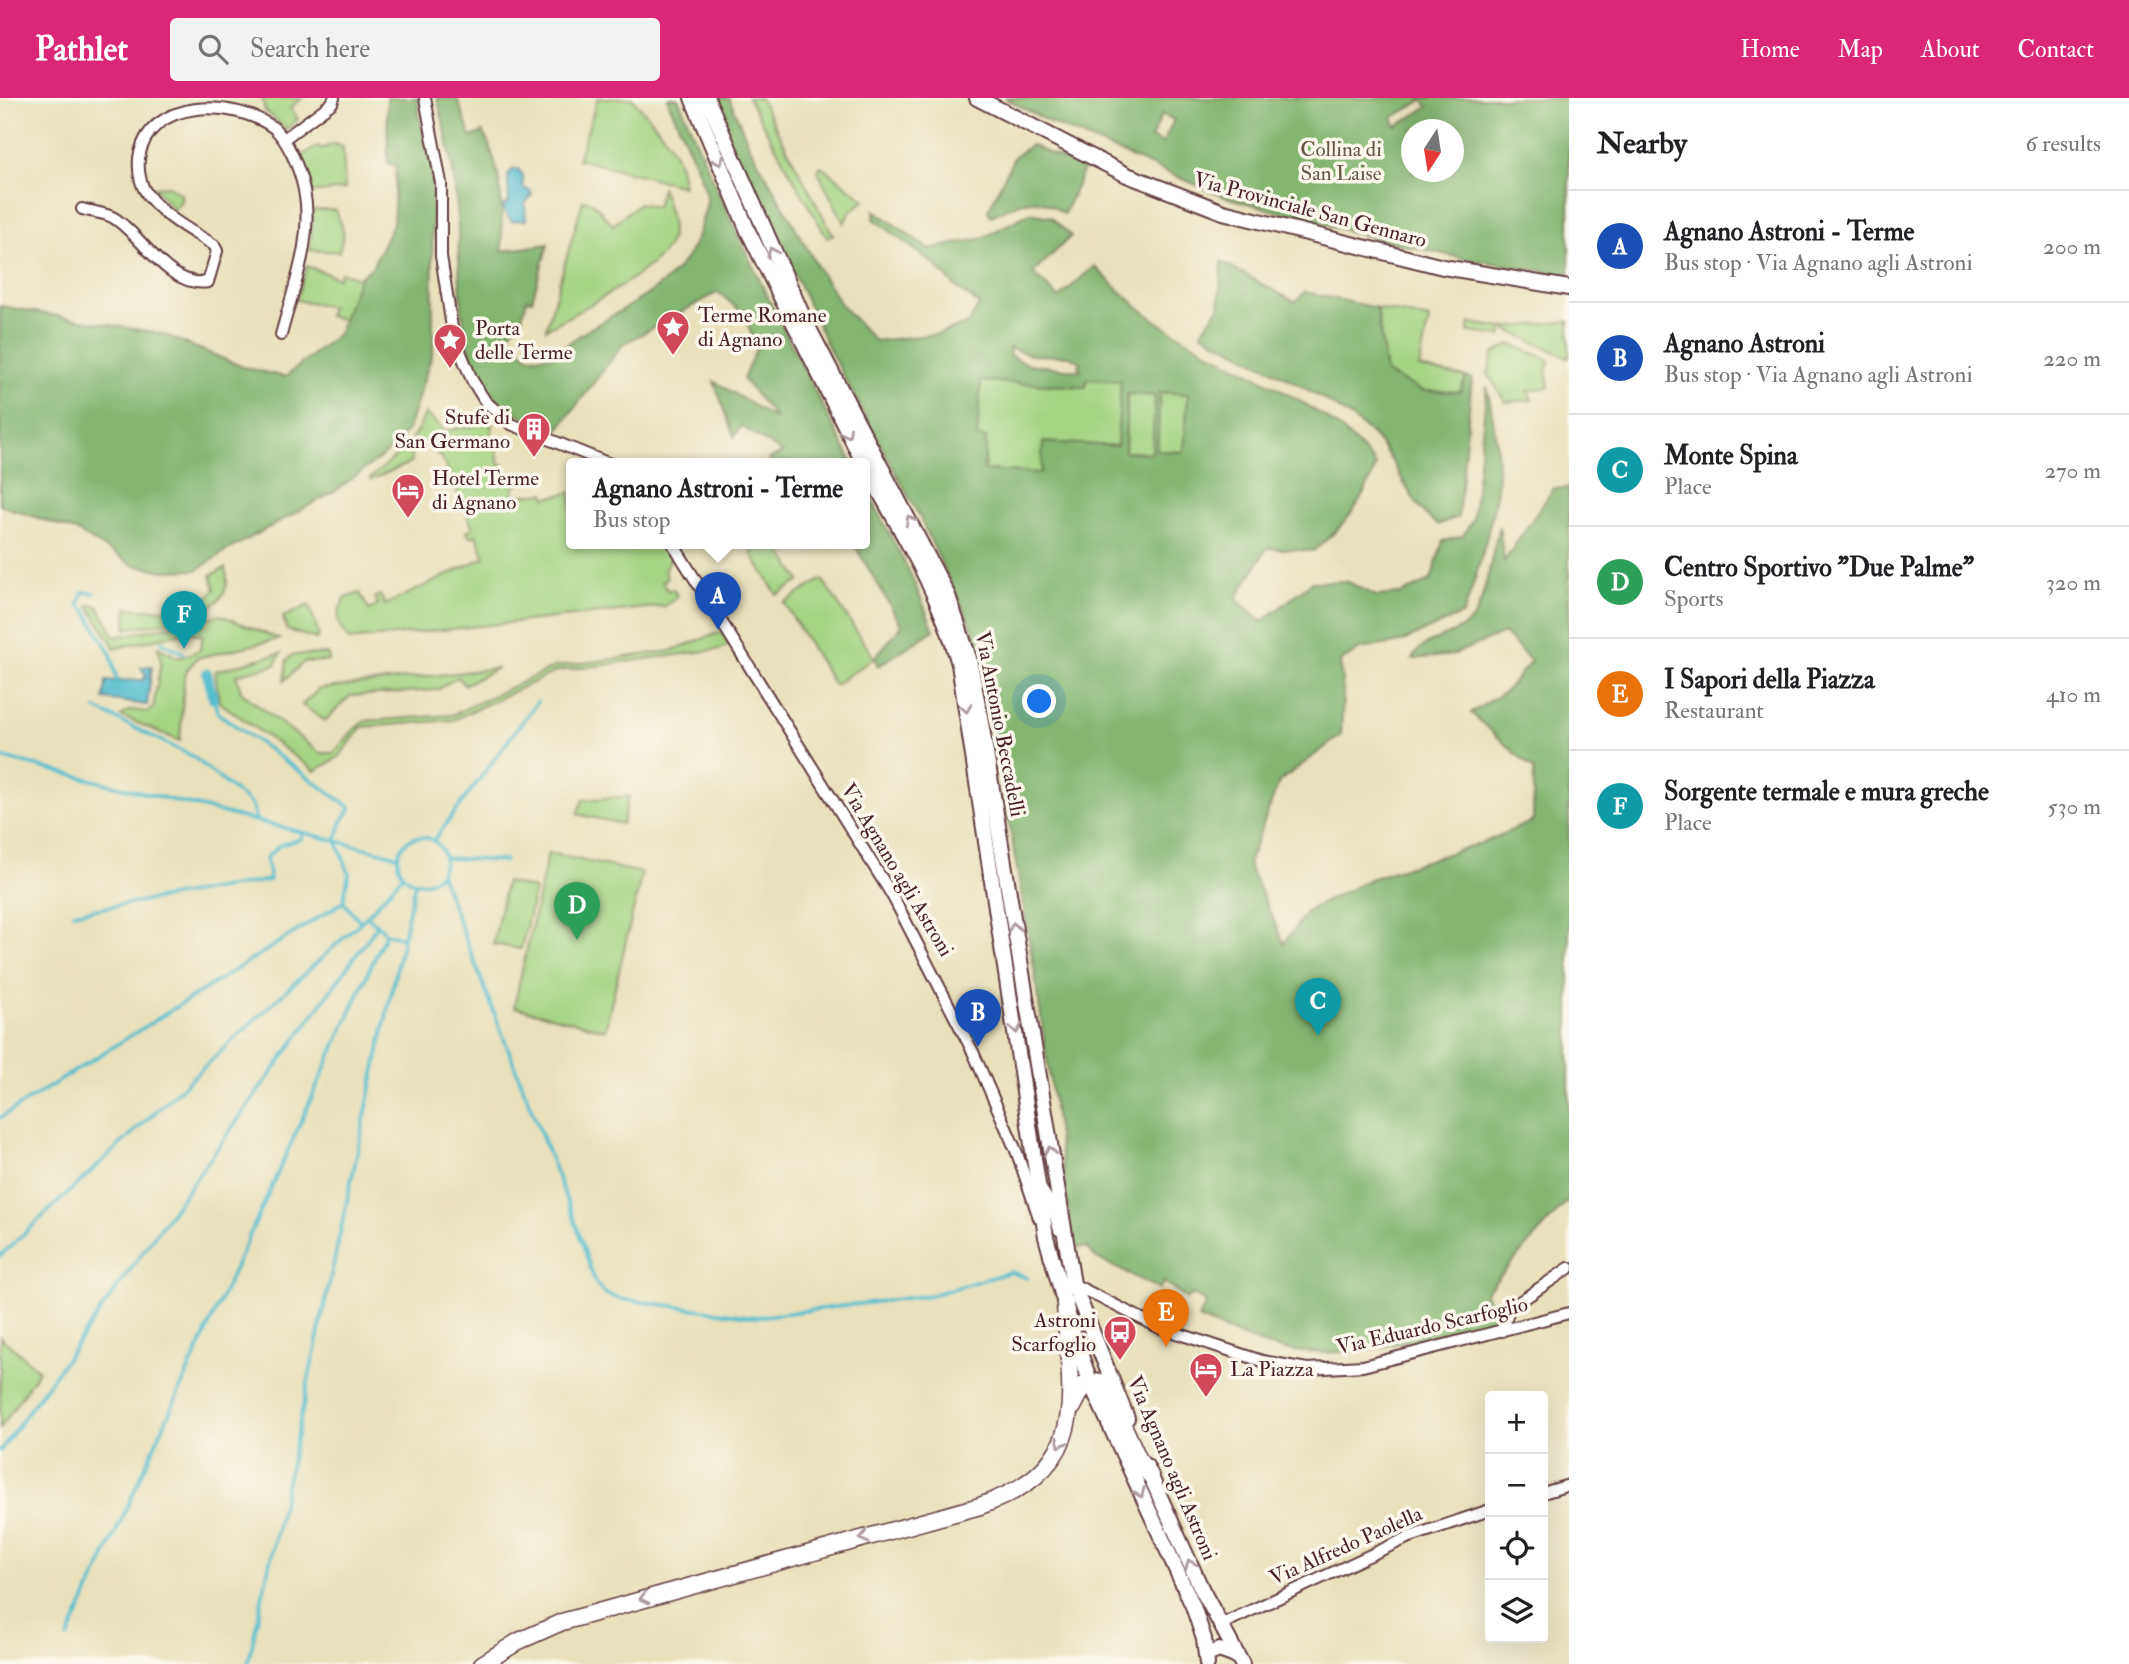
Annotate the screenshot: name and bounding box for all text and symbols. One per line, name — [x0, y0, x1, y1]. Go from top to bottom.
search box — [170, 18, 660, 81]
text: Pathlet — [35, 29, 128, 70]
icon: search — [194, 30, 232, 68]
text: Search here — [250, 33, 370, 65]
text: Home — [1740, 34, 1800, 65]
text: Map — [1838, 34, 1883, 65]
text: About — [1921, 34, 1980, 65]
text: Contact — [2018, 34, 2094, 65]
north arrow — [1401, 119, 1464, 182]
text: Nearby — [1597, 125, 1687, 162]
text: 6 results — [2026, 129, 2101, 158]
park label: Collina di San Laise — [1300, 136, 1382, 187]
one-way arrow — [710, 154, 724, 166]
street label: Via Provinciale San Gennaro — [1191, 166, 1429, 254]
text: Agnano Astroni - Terme — [1664, 216, 1914, 248]
text: A — [1613, 232, 1627, 261]
text: 200 m — [2043, 232, 2101, 261]
one-way arrow — [767, 247, 781, 259]
text: Bus stop · Via Agnano agli Astroni — [1664, 248, 1973, 277]
place label: Terme Romane di Agnano — [698, 302, 827, 353]
place icon: Terme Romane di Agnano — [654, 308, 692, 357]
place label: Porta delle Terme — [475, 315, 573, 366]
place icon: Porta delle Terme — [431, 321, 469, 370]
text: Agnano Astroni — [1664, 328, 1825, 360]
text: B — [1612, 344, 1628, 373]
text: 220 m — [2043, 344, 2101, 373]
text: Bus stop · Via Agnano agli Astroni — [1664, 360, 1973, 389]
place label: Stufe di San Germano — [394, 404, 510, 455]
building icon: Stufe di San Germano — [515, 410, 553, 459]
one-way arrow — [839, 426, 852, 438]
text: Monte Spina — [1664, 440, 1798, 472]
text: C — [1612, 456, 1628, 485]
text: 270 m — [2044, 456, 2101, 485]
popup — [566, 458, 870, 549]
place label: Hotel Terme di Agnano — [432, 465, 539, 516]
hotel icon: Hotel Terme di Agnano — [389, 471, 427, 520]
text: Place — [1664, 472, 1712, 501]
text: Agnano Astroni - Terme — [593, 473, 843, 505]
text: Bus stop — [593, 505, 670, 534]
one-way arrow — [904, 515, 918, 527]
text: Centro Sportivo "Due Palme" — [1664, 552, 1974, 584]
text: D — [1611, 568, 1629, 597]
text: 320 m — [2046, 568, 2101, 597]
pin: A — [695, 572, 741, 630]
text: Sports — [1664, 584, 1723, 613]
pin: F — [161, 591, 207, 649]
street label: Via Antonio Beccadelli — [969, 629, 1031, 820]
text: I Sapori della Piazza — [1664, 664, 1875, 696]
text: E — [1612, 680, 1628, 709]
text: 410 m — [2046, 680, 2101, 709]
your location — [1022, 684, 1056, 718]
text: Restaurant — [1664, 696, 1764, 725]
one-way arrow — [958, 702, 973, 713]
text: Sorgente termale e mura greche — [1664, 776, 1989, 808]
street label: Via Agnano agli Astroni — [834, 778, 960, 962]
text: F — [1613, 792, 1627, 821]
text: 530 m — [2048, 792, 2101, 821]
text: Place — [1664, 808, 1712, 837]
pin: D — [554, 882, 600, 940]
one-way arrow — [1007, 921, 1022, 933]
pin: C — [1295, 978, 1341, 1036]
pin: B — [955, 989, 1001, 1047]
one-way arrow — [1008, 1023, 1023, 1035]
one-way arrow — [1043, 1145, 1058, 1157]
pin: E — [1143, 1289, 1189, 1347]
street label: Via Eduardo Scarfoglio — [1334, 1291, 1530, 1361]
place label: Astroni Scarfoglio — [1011, 1307, 1096, 1358]
bus stop icon: Astroni Scarfoglio — [1101, 1313, 1139, 1362]
hotel icon: La Piazza — [1187, 1350, 1225, 1399]
place label: La Piazza — [1230, 1356, 1314, 1383]
street label: Via Agnano agli Astroni — [1121, 1372, 1223, 1565]
map controls — [1485, 1391, 1548, 1643]
button: + — [1485, 1391, 1548, 1454]
one-way arrow — [1055, 1436, 1069, 1448]
button: − — [1485, 1454, 1548, 1517]
one-way arrow — [1132, 1486, 1146, 1498]
street label: Via Alfredo Paolella — [1265, 1500, 1427, 1592]
button: locate — [1485, 1517, 1548, 1580]
one-way arrow — [858, 1530, 870, 1545]
one-way arrow — [1184, 1558, 1198, 1571]
button: layers — [1485, 1580, 1548, 1643]
one-way arrow — [638, 1590, 650, 1604]

